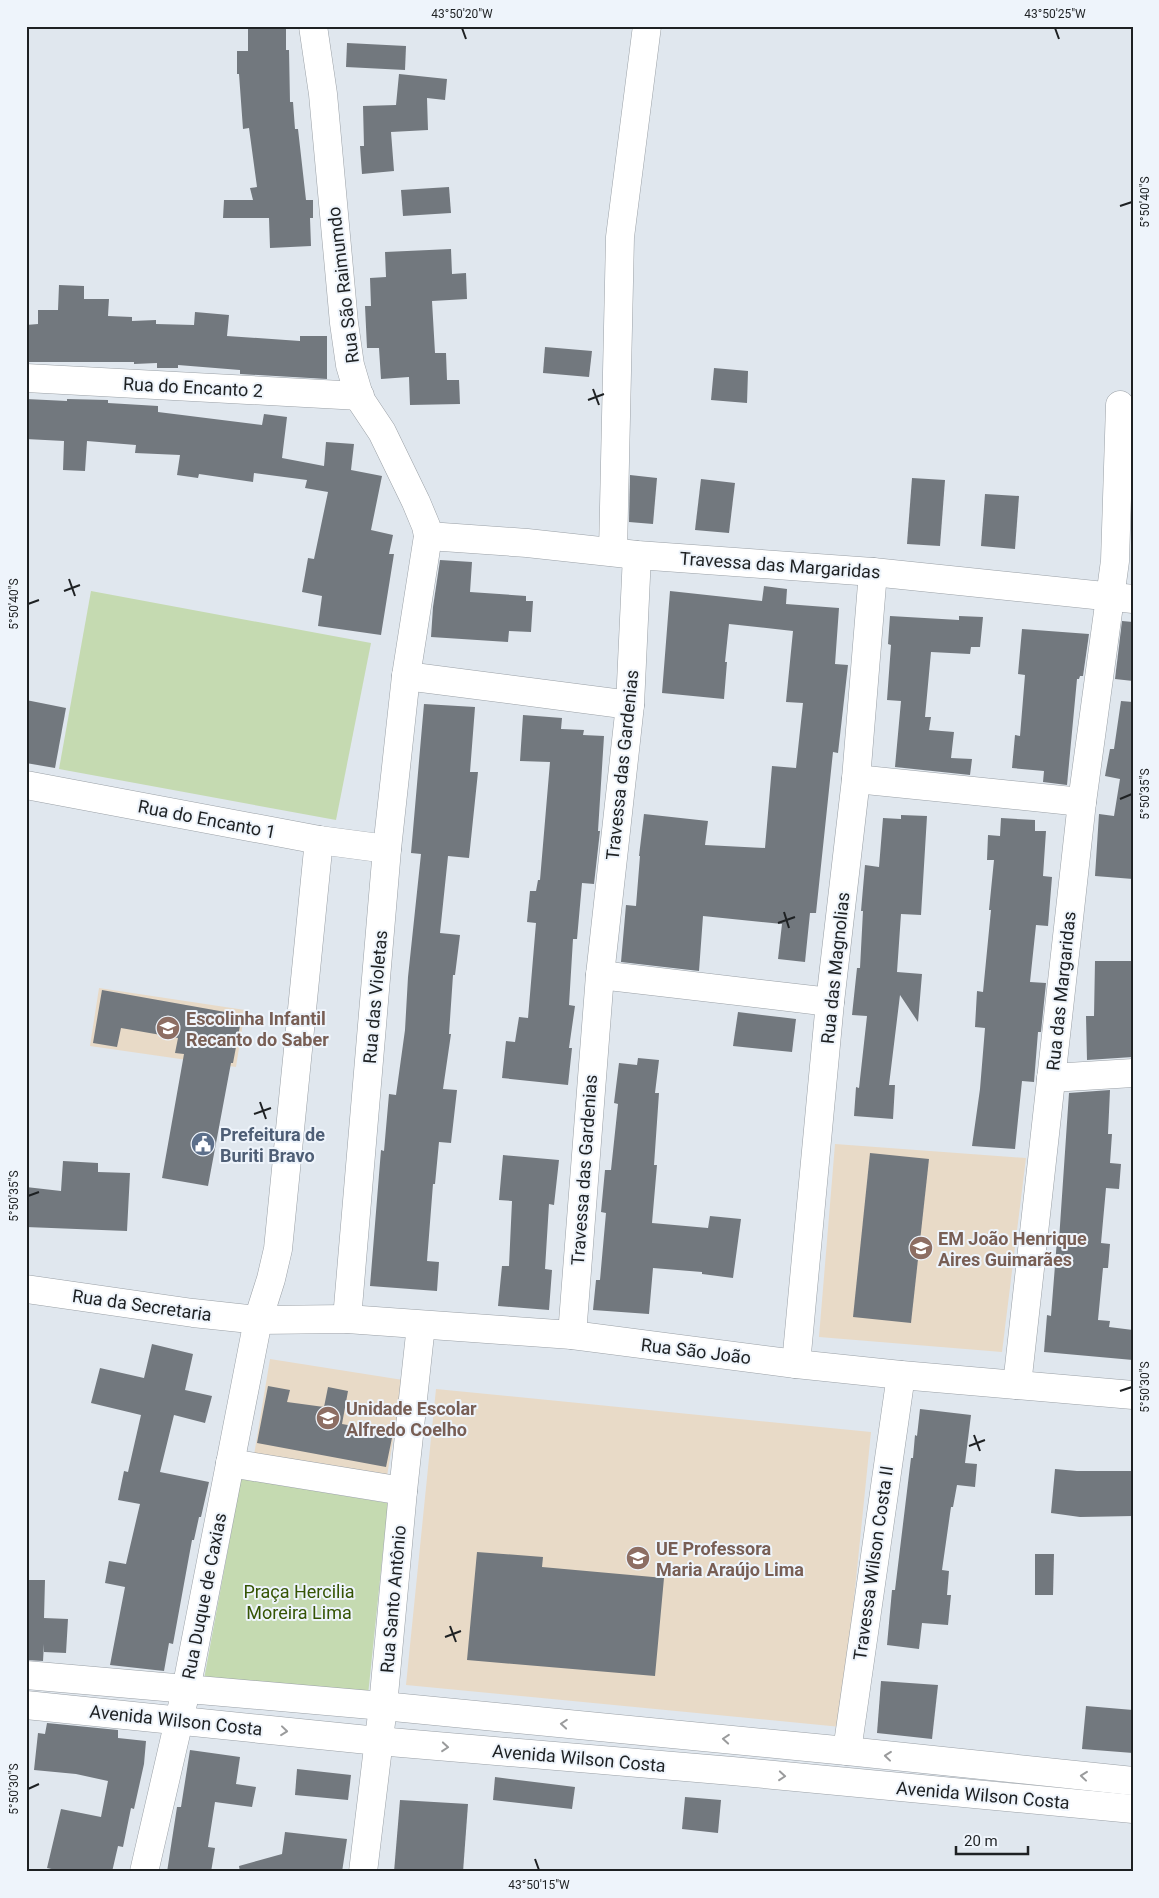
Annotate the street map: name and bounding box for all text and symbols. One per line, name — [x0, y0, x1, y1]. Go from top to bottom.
text: 43°50'20"W — [431, 7, 493, 21]
text: 43°50'25"W — [1024, 7, 1086, 21]
text: 5°50'40"S — [1138, 176, 1152, 228]
street label: Rua São Raimumdo — [323, 205, 363, 365]
street label: Rua do Encanto 2 — [123, 373, 263, 401]
street label: Travessa das Margaridas — [679, 548, 881, 582]
text: 5°50'40"S — [7, 578, 21, 630]
street label: Travessa das Gardenias — [602, 669, 642, 861]
text: 5°50'35"S — [1138, 768, 1152, 820]
street label: Rua do Encanto 1 — [136, 795, 278, 843]
street label: Rua das Magnolias — [817, 891, 853, 1045]
street label: Rua das Margaridas — [1042, 910, 1080, 1072]
street label: Rua das Violetas — [359, 929, 391, 1065]
place label: Escolinha Infantil Recanto do Saber — [186, 1008, 329, 1050]
school or university icon: Escolinha Infantil Recanto do Saber — [155, 1015, 181, 1041]
street label: Travessa das Gardenias — [567, 1074, 601, 1266]
place label: Prefeitura de Buriti Bravo — [220, 1124, 325, 1166]
public building icon: Prefeitura de Buriti Bravo — [190, 1131, 216, 1157]
text: 5°50'35"S — [7, 1170, 21, 1222]
place label: EM João Henrique Aires Guimarães — [938, 1228, 1087, 1270]
school or university icon: EM João Henrique Aires Guimarães — [908, 1235, 934, 1261]
street label: Rua da Secretaria — [71, 1285, 213, 1325]
street label: Rua São João — [640, 1334, 752, 1368]
text: 5°50'30"S — [1138, 1361, 1152, 1413]
place label: Unidade Escolar Alfredo Coelho — [346, 1398, 477, 1440]
school or university icon: Unidade Escolar Alfredo Coelho — [315, 1405, 341, 1431]
street label: Travessa Wilson Costa II — [849, 1464, 897, 1662]
street label: Rua Duque de Caxias — [178, 1511, 230, 1681]
street label: Rua Santo Antônio — [376, 1524, 410, 1674]
place label: UE Professora Maria Araújo Lima — [656, 1538, 804, 1580]
school or university icon: UE Professora Maria Araújo Lima — [625, 1545, 651, 1571]
park label: Praça Hercilia Moreira Lima — [243, 1581, 355, 1623]
street label: Avenida Wilson Costa — [88, 1700, 264, 1740]
one-way arrow — [560, 1719, 568, 1730]
one-way arrow — [280, 1725, 288, 1736]
one-way arrow — [722, 1734, 730, 1745]
street label: Avenida Wilson Costa — [492, 1740, 666, 1776]
one-way arrow — [442, 1741, 450, 1752]
one-way arrow — [884, 1750, 892, 1761]
text: 5°50'30"S — [7, 1763, 21, 1815]
one-way arrow — [778, 1770, 786, 1781]
one-way arrow — [1080, 1771, 1088, 1782]
street label: Avenida Wilson Costa — [896, 1777, 1070, 1813]
scale bar — [956, 1823, 1029, 1855]
text: 20 m — [964, 1832, 998, 1850]
text: 43°50'15"W — [508, 1878, 570, 1892]

